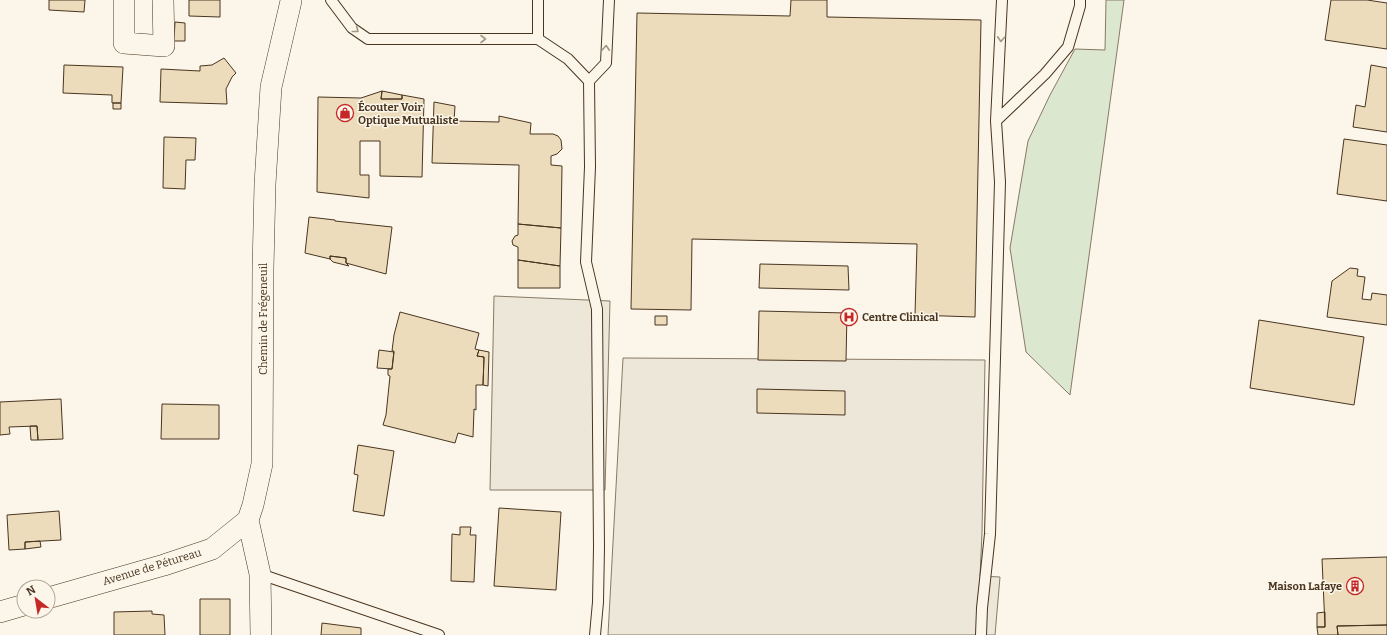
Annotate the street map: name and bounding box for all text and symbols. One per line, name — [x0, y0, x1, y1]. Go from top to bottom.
one-way arrow — [351, 25, 358, 32]
one-way arrow — [480, 35, 486, 43]
one-way arrow — [996, 36, 1005, 42]
one-way arrow — [602, 45, 611, 51]
place label: Écouter Voir Optique Mutualiste — [358, 100, 458, 127]
shop icon: Écouter Voir Optique Mutualiste — [335, 103, 355, 123]
street label: Chemin de Frégeneuil — [257, 263, 270, 375]
hospital icon: Centre Clinical — [839, 307, 859, 327]
place label: Centre Clinical — [862, 311, 939, 324]
street label: Avenue de Pétureau — [101, 546, 203, 588]
building icon: Maison Lafaye — [1345, 576, 1365, 596]
north arrow — [16, 579, 56, 619]
place label: Maison Lafaye — [1268, 580, 1342, 593]
text: N — [24, 583, 39, 599]

